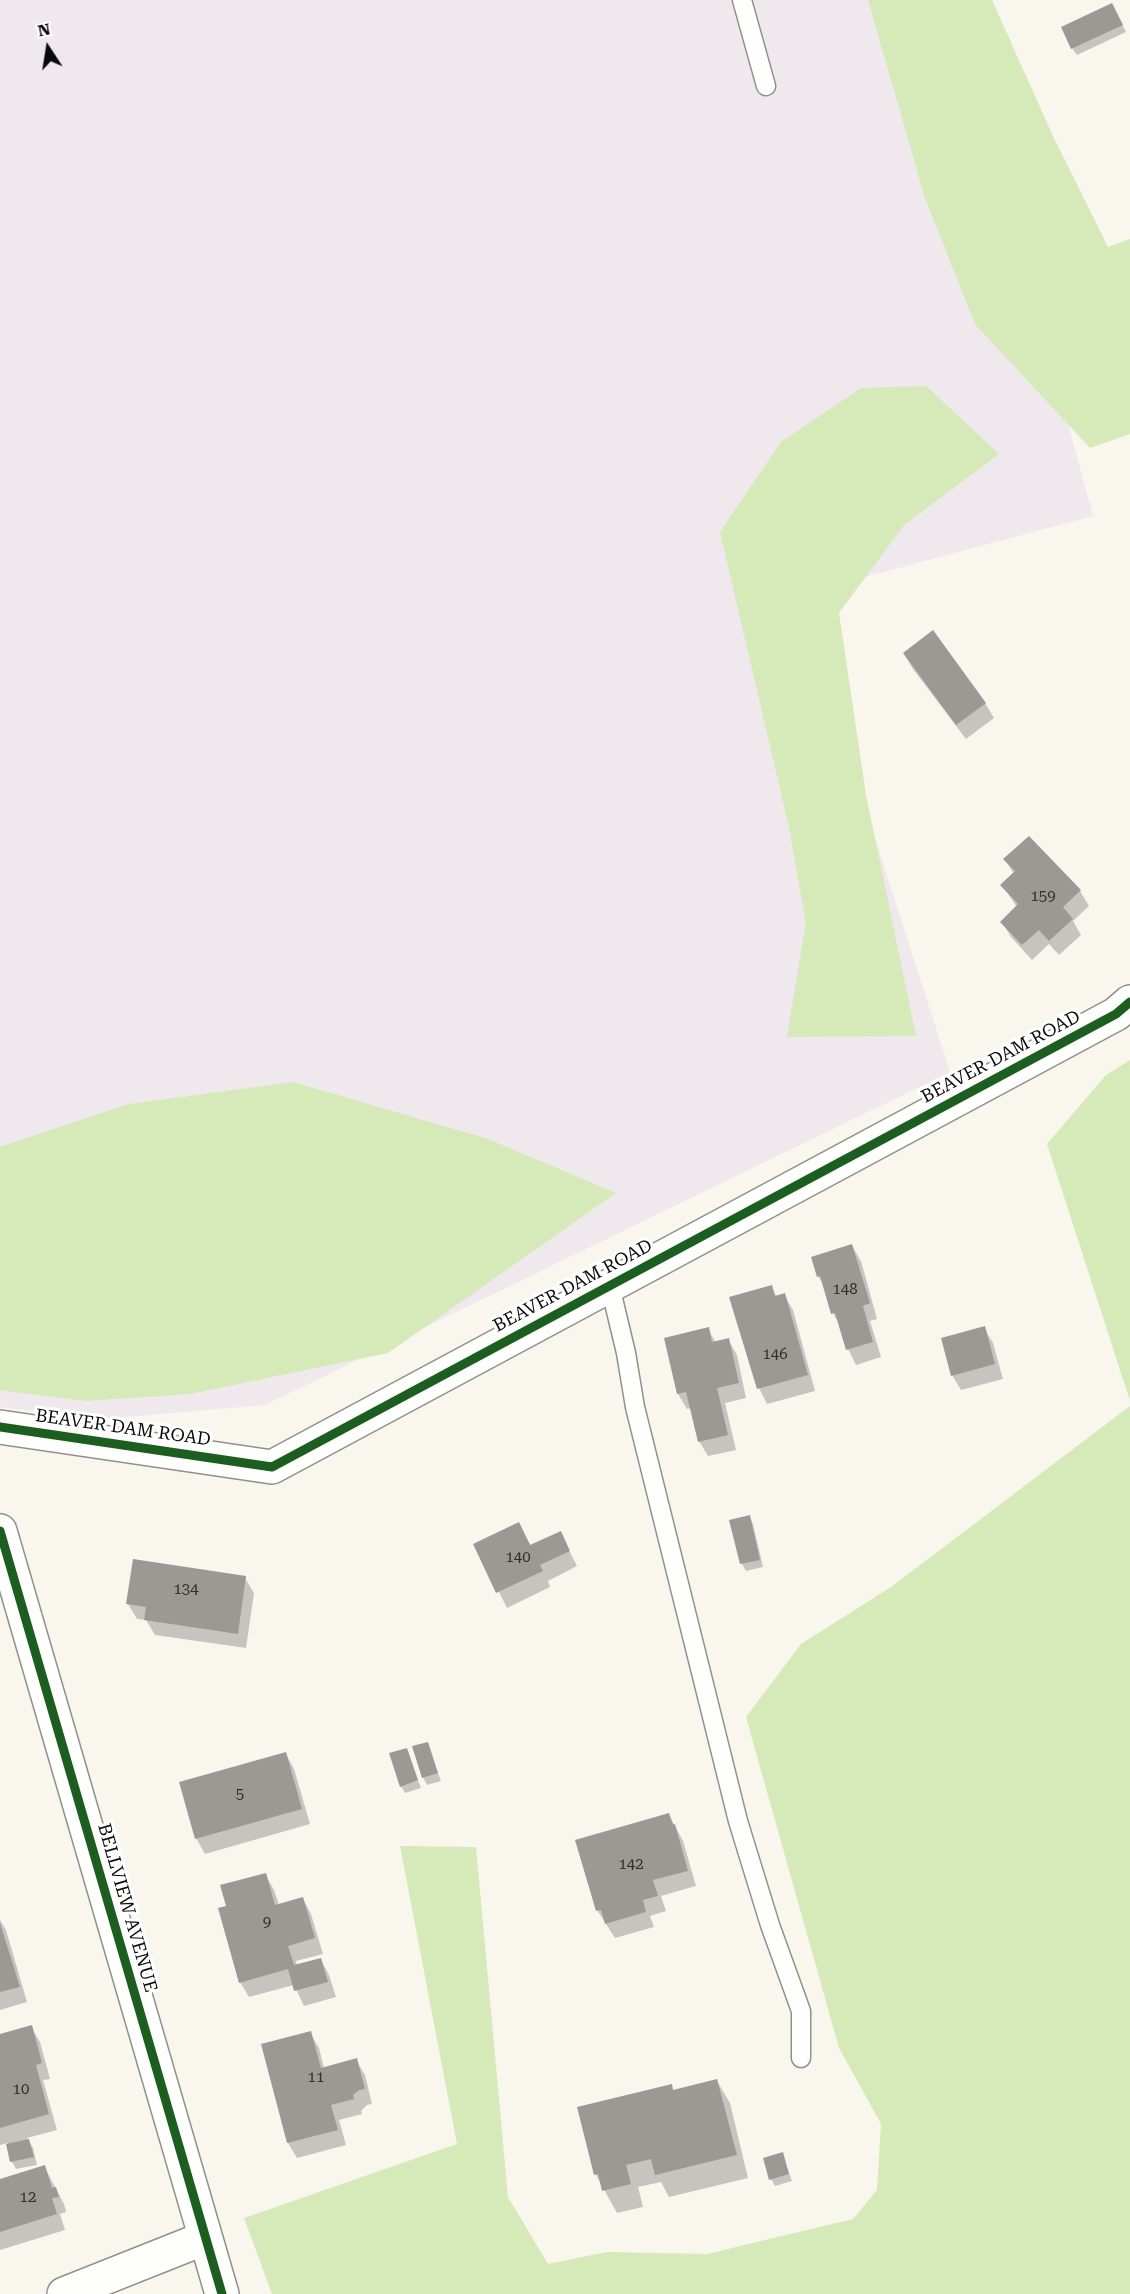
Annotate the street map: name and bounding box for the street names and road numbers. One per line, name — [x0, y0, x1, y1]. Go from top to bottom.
street label: BEAVER DAM ROAD — [918, 1006, 1084, 1108]
street label: BEAVER DAM ROAD — [490, 1235, 656, 1337]
street label: BEAVER DAM ROAD — [34, 1405, 212, 1451]
street label: BELLVIEW AVENUE — [93, 1821, 161, 1995]

